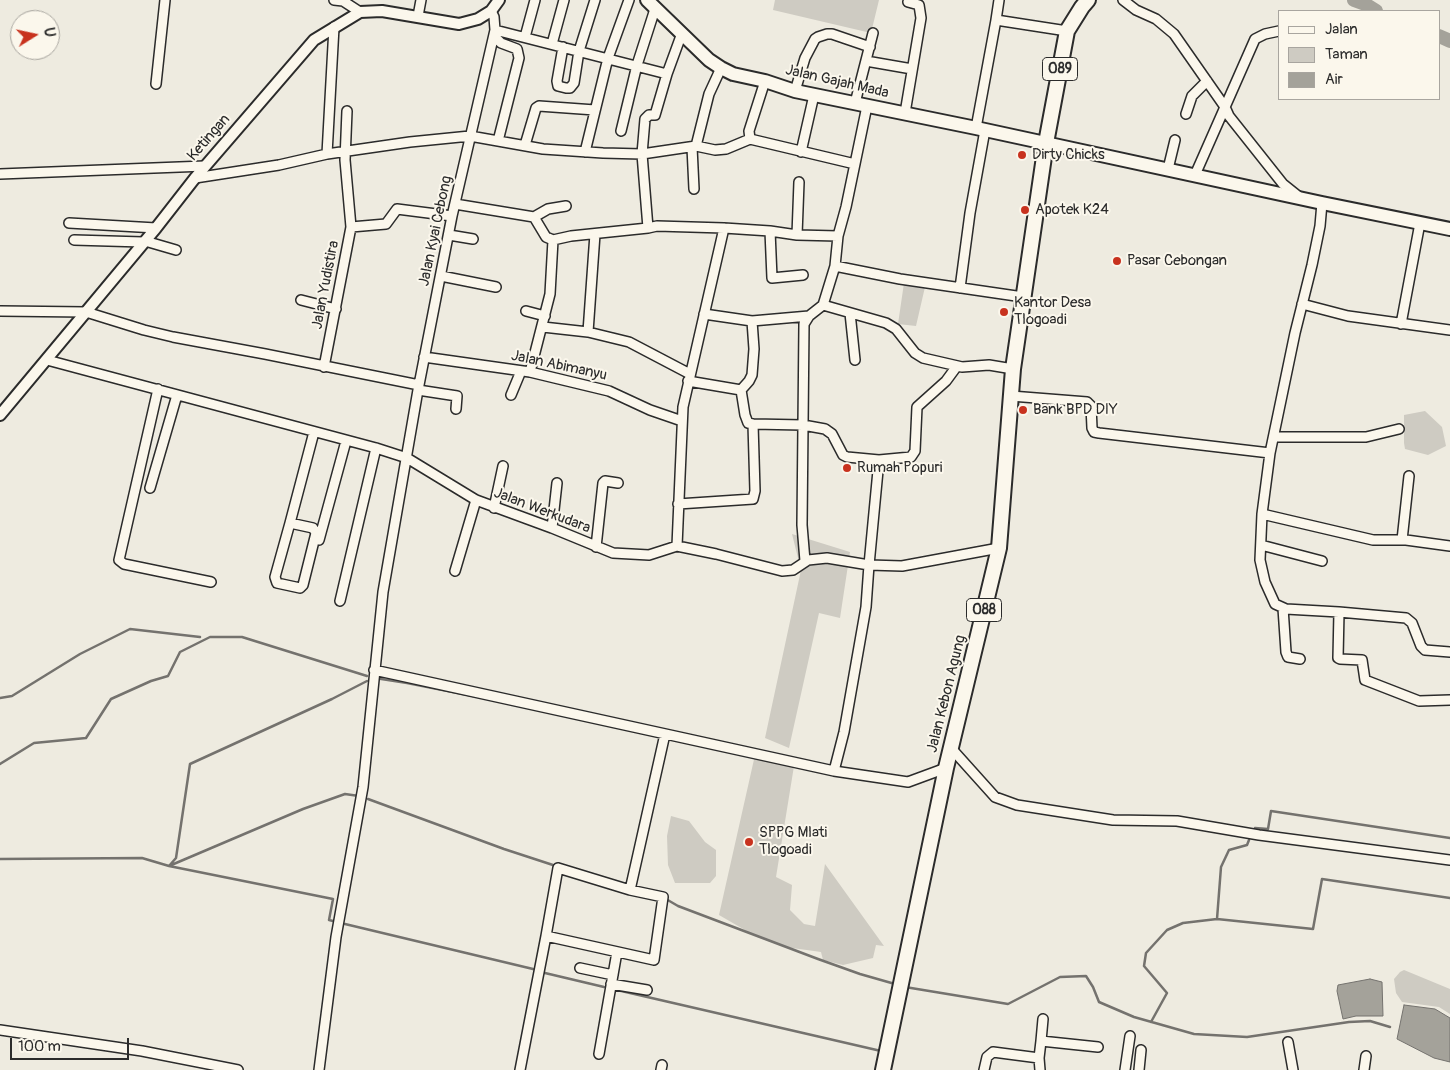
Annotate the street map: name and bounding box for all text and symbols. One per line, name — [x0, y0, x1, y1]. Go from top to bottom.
north arrow — [10, 10, 60, 60]
legend — [1278, 10, 1440, 100]
text: Jalan — [1325, 20, 1358, 39]
text: U — [40, 26, 58, 39]
text: Taman — [1325, 45, 1368, 64]
road number: 089 — [1042, 58, 1078, 80]
street label: Jalan Gajah Mada — [783, 61, 891, 103]
text: Air — [1325, 70, 1343, 89]
street label: Ketingan — [184, 111, 234, 165]
place label: Dirty Chicks — [1032, 146, 1105, 164]
marker: Dirty Chicks — [1016, 149, 1028, 161]
street label: Jalan Kyai Cebong — [416, 174, 456, 288]
place label: Apotek K24 — [1035, 201, 1109, 219]
marker: Apotek K24 — [1019, 204, 1031, 216]
street label: Jalan Yudistira — [309, 239, 343, 331]
place label: Pasar Cebongan — [1127, 252, 1227, 270]
marker: Pasar Cebongan — [1111, 255, 1123, 267]
place label: Kantor Desa Tlogoadi — [1014, 294, 1091, 329]
marker: Kantor Desa Tlogoadi — [998, 306, 1010, 318]
street label: Jalan Abimanyu — [509, 347, 609, 385]
place label: Bank BPD DIY — [1033, 401, 1118, 419]
marker: Bank BPD DIY — [1017, 404, 1029, 416]
place label: Rumah Popuri — [857, 459, 942, 477]
marker: Rumah Popuri — [841, 462, 853, 474]
street label: Jalan Werkudara — [491, 484, 593, 538]
road number: 088 — [966, 598, 1002, 622]
street label: Jalan Kebon Agung — [924, 633, 970, 755]
place label: SPPG Mlati Tlogoadi — [759, 824, 827, 859]
marker: SPPG Mlati Tlogoadi — [743, 836, 755, 848]
scale bar — [12, 1028, 131, 1060]
text: 100 m — [18, 1037, 61, 1056]

